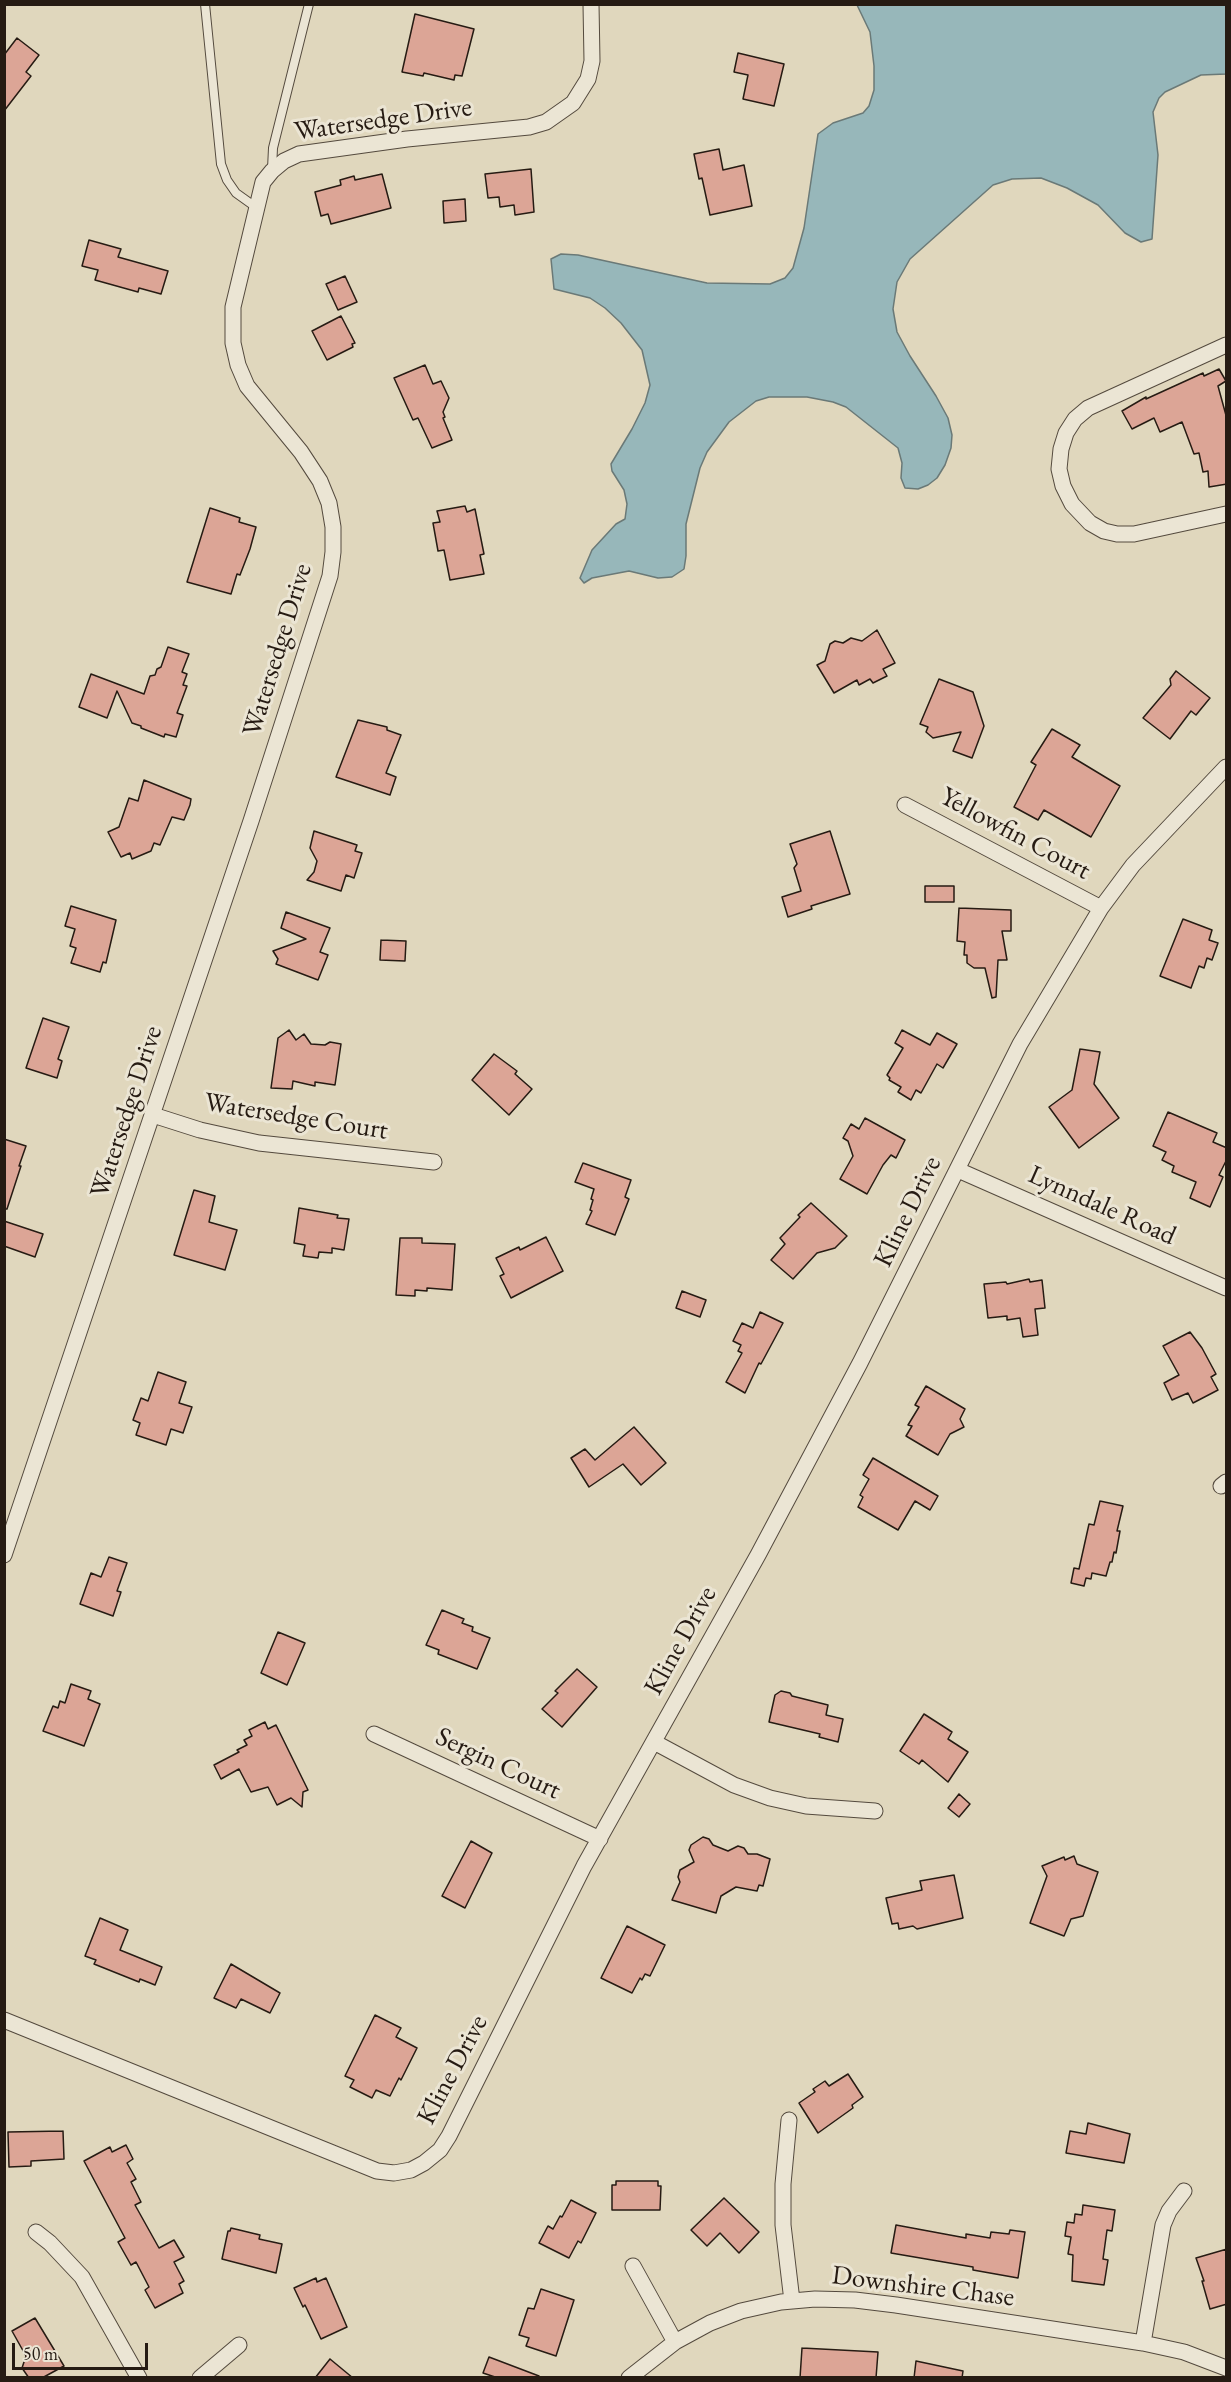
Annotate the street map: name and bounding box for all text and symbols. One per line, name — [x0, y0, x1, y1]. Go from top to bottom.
street label: Watersedge Drive — [292, 92, 474, 148]
street label: Watersedge Drive — [236, 560, 320, 740]
street label: Yellowfin Court — [934, 781, 1096, 887]
street label: Watersedge Drive — [84, 1022, 170, 1202]
street label: Watersedge Court — [202, 1086, 390, 1148]
street label: Kline Drive — [867, 1151, 949, 1273]
street label: Lynndale Road — [1023, 1159, 1181, 1253]
street label: Kline Drive — [638, 1581, 724, 1701]
street label: Sergin Court — [430, 1721, 566, 1807]
street label: Kline Drive — [411, 2010, 495, 2130]
street label: Downshire Chase — [830, 2260, 1016, 2314]
scale bar — [15, 2331, 152, 2369]
text: 50 m — [23, 2342, 58, 2365]

